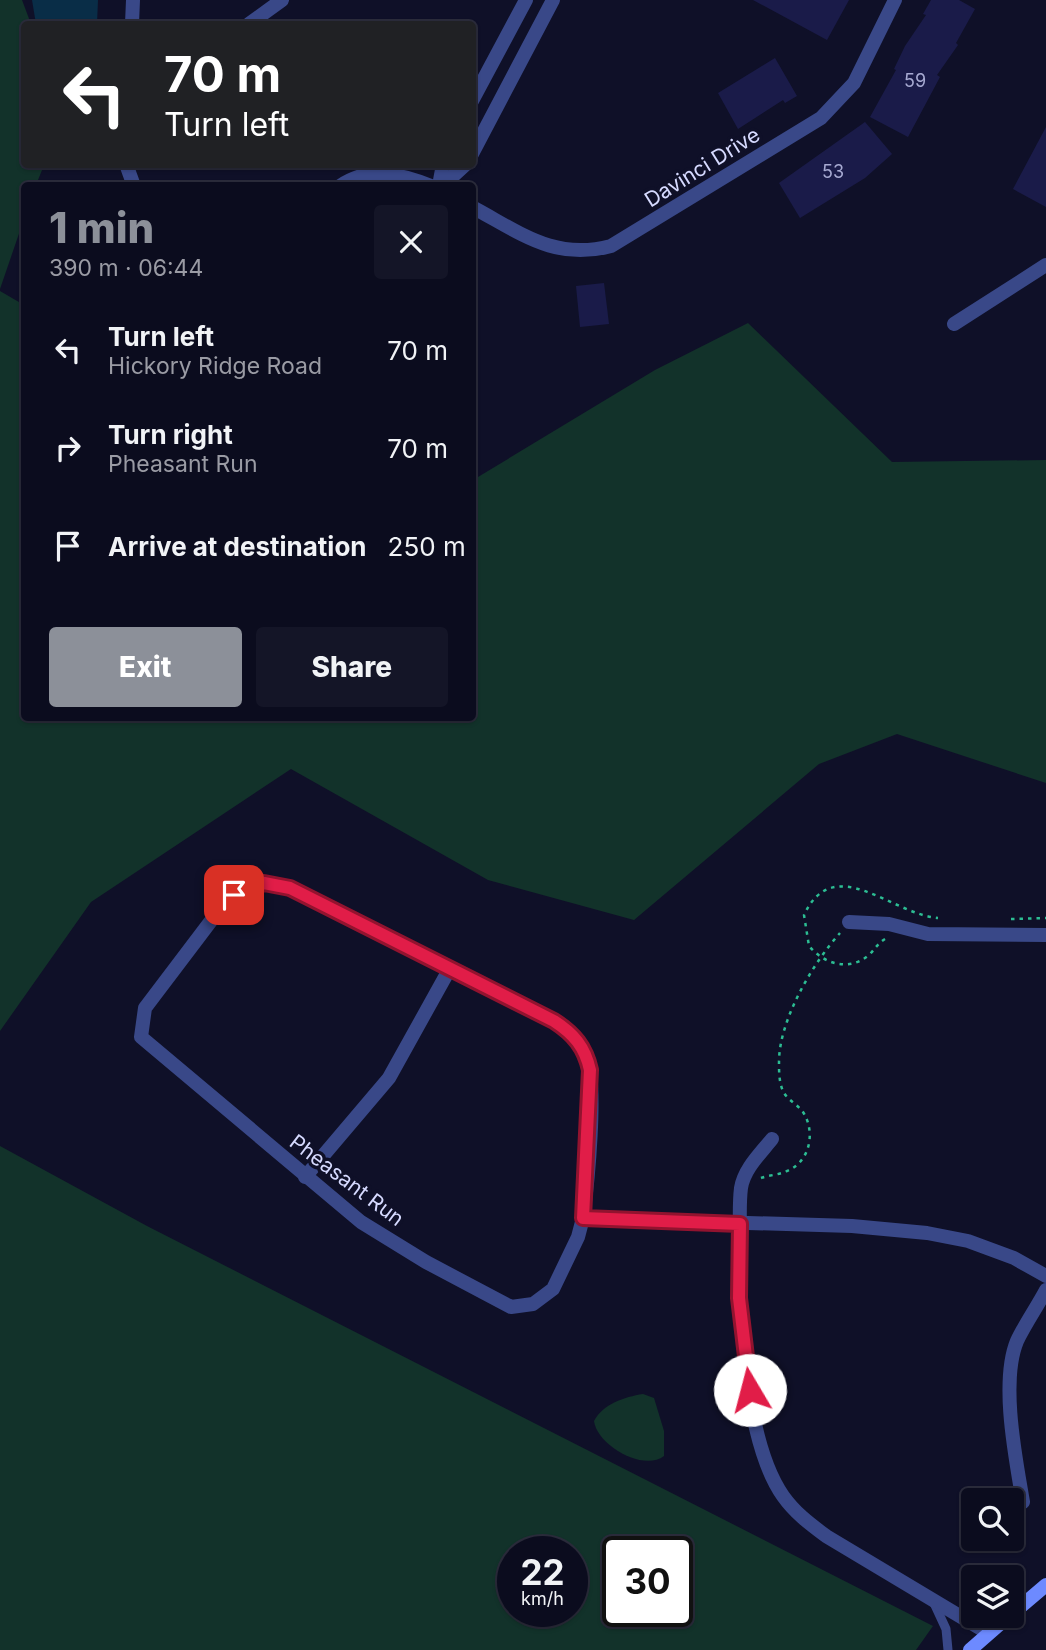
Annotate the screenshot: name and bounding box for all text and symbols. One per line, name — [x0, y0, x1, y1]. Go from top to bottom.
text: 70 m — [164, 45, 281, 104]
icon: left — [49, 49, 140, 140]
house number: 59 — [904, 70, 926, 91]
text: Turn left — [164, 105, 289, 144]
street label: Davinci Drive — [640, 122, 764, 212]
house number: 53 — [822, 161, 844, 182]
text: 1 min — [49, 202, 154, 253]
button: close — [374, 205, 448, 279]
text: 390 m · 06:44 — [49, 254, 203, 282]
text: Turn left — [108, 321, 214, 352]
icon: left — [49, 331, 87, 369]
text: 70 m — [387, 335, 448, 366]
text: Hickory Ridge Road — [108, 352, 322, 380]
text: Turn right — [108, 419, 233, 450]
icon: right — [49, 429, 87, 467]
text: 70 m — [387, 433, 448, 464]
text: Pheasant Run — [108, 450, 257, 478]
icon: arrive — [49, 527, 87, 565]
text: Arrive at destination — [108, 531, 367, 562]
text: 250 m — [388, 531, 466, 562]
button: Exit — [49, 627, 242, 707]
button: Share — [256, 627, 448, 707]
pin — [204, 865, 264, 925]
icon: arrive — [215, 876, 253, 914]
street label: Pheasant Run — [285, 1129, 409, 1231]
position arrow — [713, 1353, 787, 1427]
map controls — [961, 1488, 1024, 1628]
button: search — [961, 1488, 1024, 1551]
speed limit sign: 30 — [602, 1536, 693, 1627]
text: 22 — [520, 1551, 565, 1593]
button: layers — [961, 1565, 1024, 1628]
text: km/h — [521, 1588, 564, 1609]

